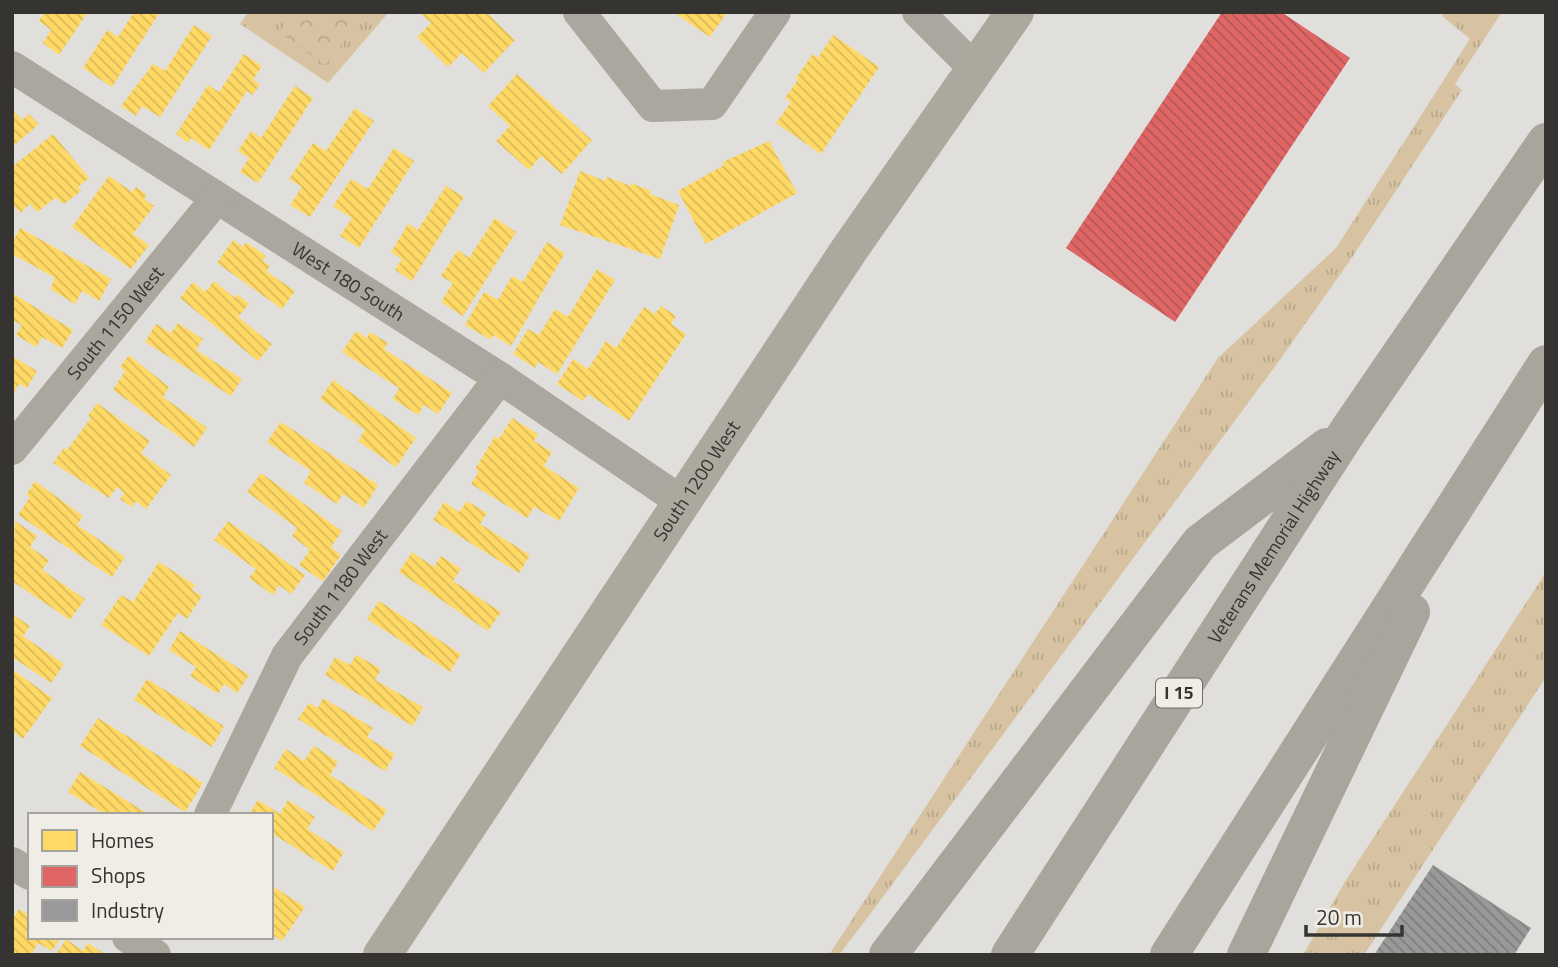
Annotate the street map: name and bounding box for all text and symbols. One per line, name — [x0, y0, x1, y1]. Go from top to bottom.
street label: West 180 South — [286, 234, 411, 328]
street label: South 1150 West — [59, 259, 170, 386]
street label: South 1200 West — [645, 414, 747, 547]
street label: Veterans Memorial Highway — [1200, 444, 1346, 649]
street label: South 1180 West — [286, 522, 394, 651]
road number: I 15 — [1156, 678, 1202, 708]
legend — [28, 813, 273, 939]
text: Homes — [91, 824, 154, 856]
text: Shops — [91, 859, 146, 891]
text: Industry — [91, 894, 164, 926]
scale bar — [1306, 894, 1402, 938]
text: 20 m — [1316, 901, 1362, 933]

